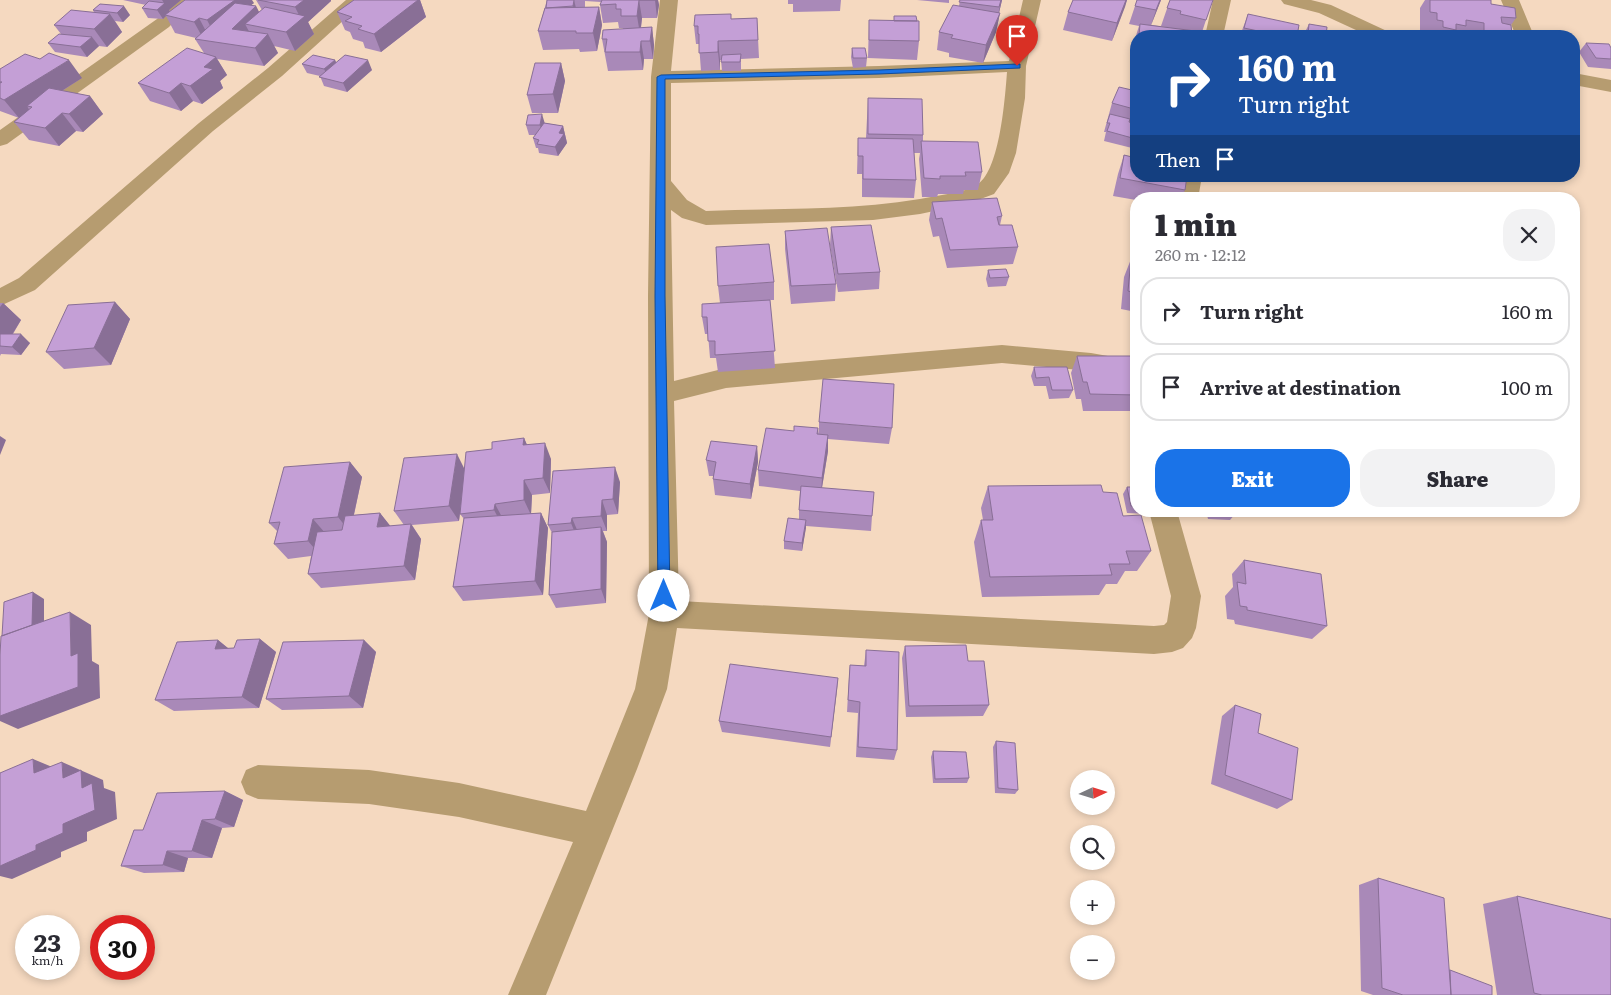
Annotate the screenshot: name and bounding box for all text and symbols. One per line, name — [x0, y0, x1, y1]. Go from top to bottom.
pin — [996, 15, 1038, 66]
icon: arrive — [1003, 22, 1031, 50]
text: 160 m — [1238, 40, 1336, 92]
icon: right — [1155, 50, 1220, 115]
text: Turn right — [1238, 87, 1350, 120]
text: Then — [1155, 145, 1201, 173]
icon: arrive — [1211, 145, 1239, 173]
text: 1 min — [1155, 201, 1237, 245]
button: close — [1503, 209, 1555, 261]
text: 260 m · 12:12 — [1155, 242, 1246, 266]
icon: right — [1157, 297, 1185, 325]
text: Turn right — [1200, 297, 1304, 325]
text: 160 m — [1502, 297, 1553, 325]
icon: arrive — [1157, 373, 1185, 401]
text: Arrive at destination — [1200, 373, 1401, 401]
text: 100 m — [1501, 373, 1553, 401]
button: Exit — [1155, 449, 1350, 507]
button: Share — [1360, 449, 1555, 507]
position arrow — [637, 569, 689, 621]
north arrow — [1070, 770, 1115, 815]
map controls — [1070, 770, 1115, 980]
button: search — [1070, 825, 1115, 870]
button: + — [1070, 880, 1115, 925]
speed limit sign: 30 — [90, 915, 155, 980]
text: 23 — [34, 923, 61, 960]
button: − — [1070, 935, 1115, 980]
text: km/h — [32, 951, 63, 969]

